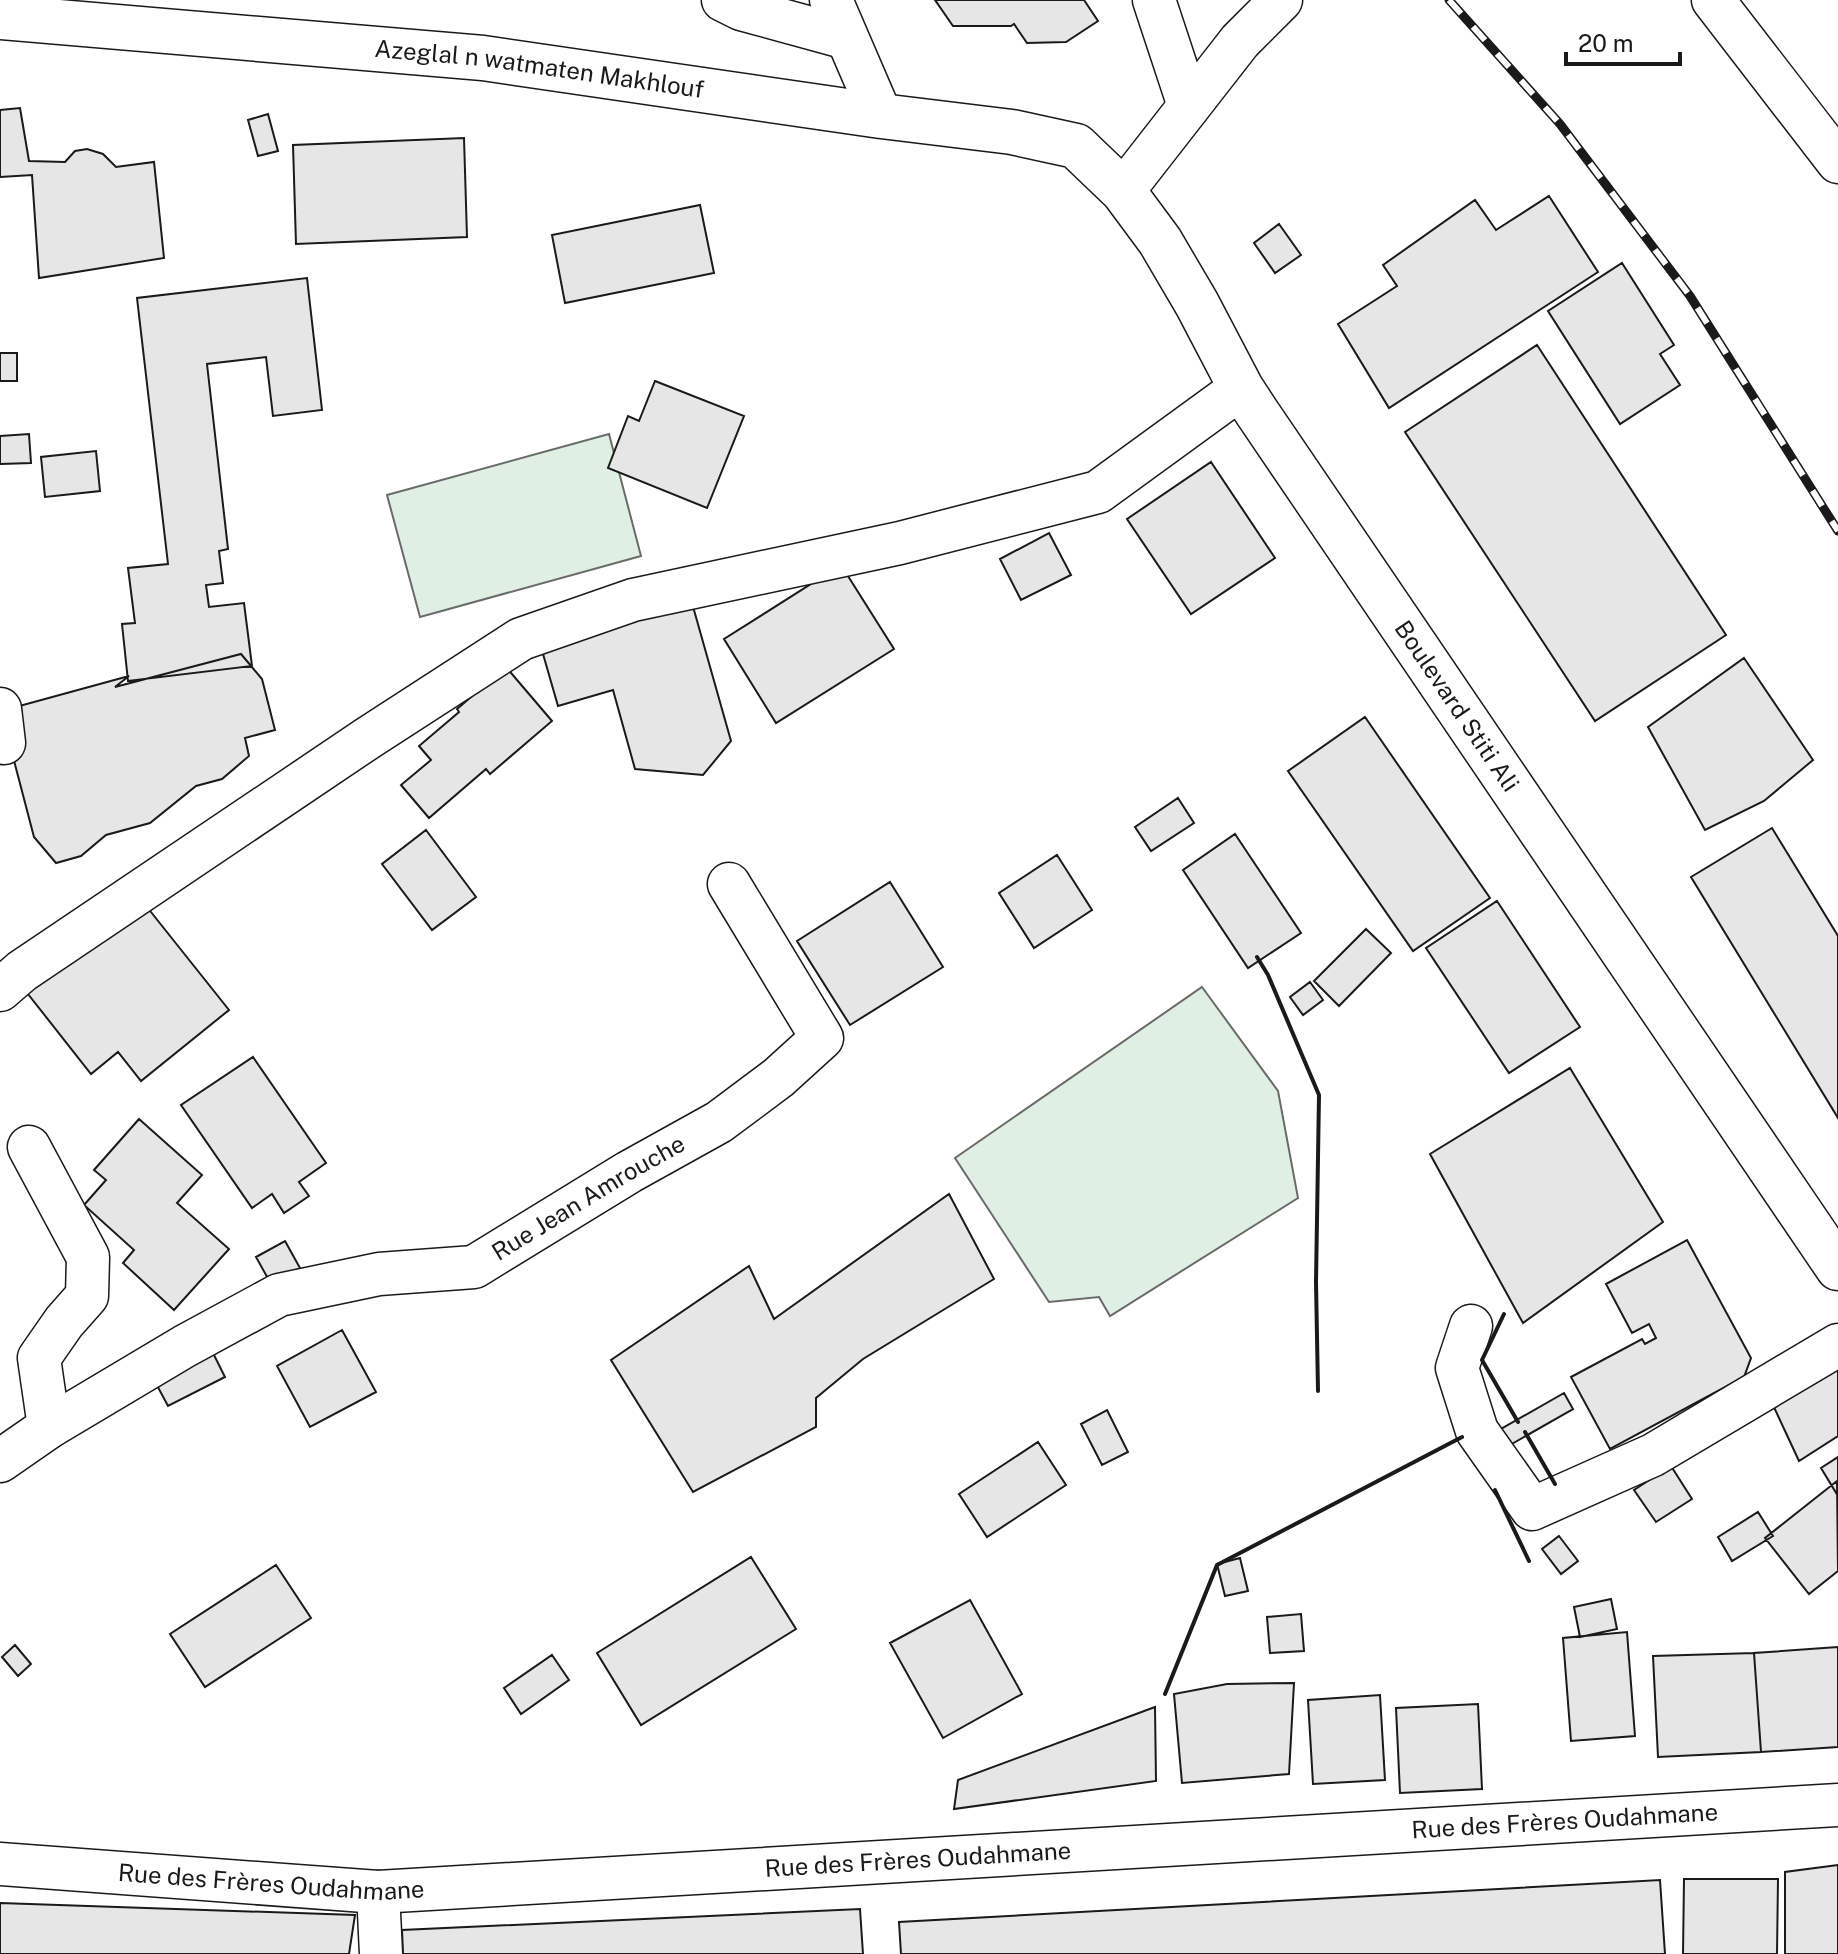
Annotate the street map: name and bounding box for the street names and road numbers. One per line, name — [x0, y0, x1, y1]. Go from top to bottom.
street label: Azeglal n watmaten Makhlouf — [374, 34, 706, 103]
street label: Boulevard Stiti Ali — [1389, 615, 1525, 797]
street label: Rue Jean Amrouche — [486, 1129, 689, 1266]
street label: Rue des Frères Oudahmane — [1411, 1797, 1719, 1843]
street label: Rue des Frères Oudahmane — [764, 1836, 1072, 1882]
street label: Rue des Frères Oudahmane — [117, 1858, 425, 1905]

